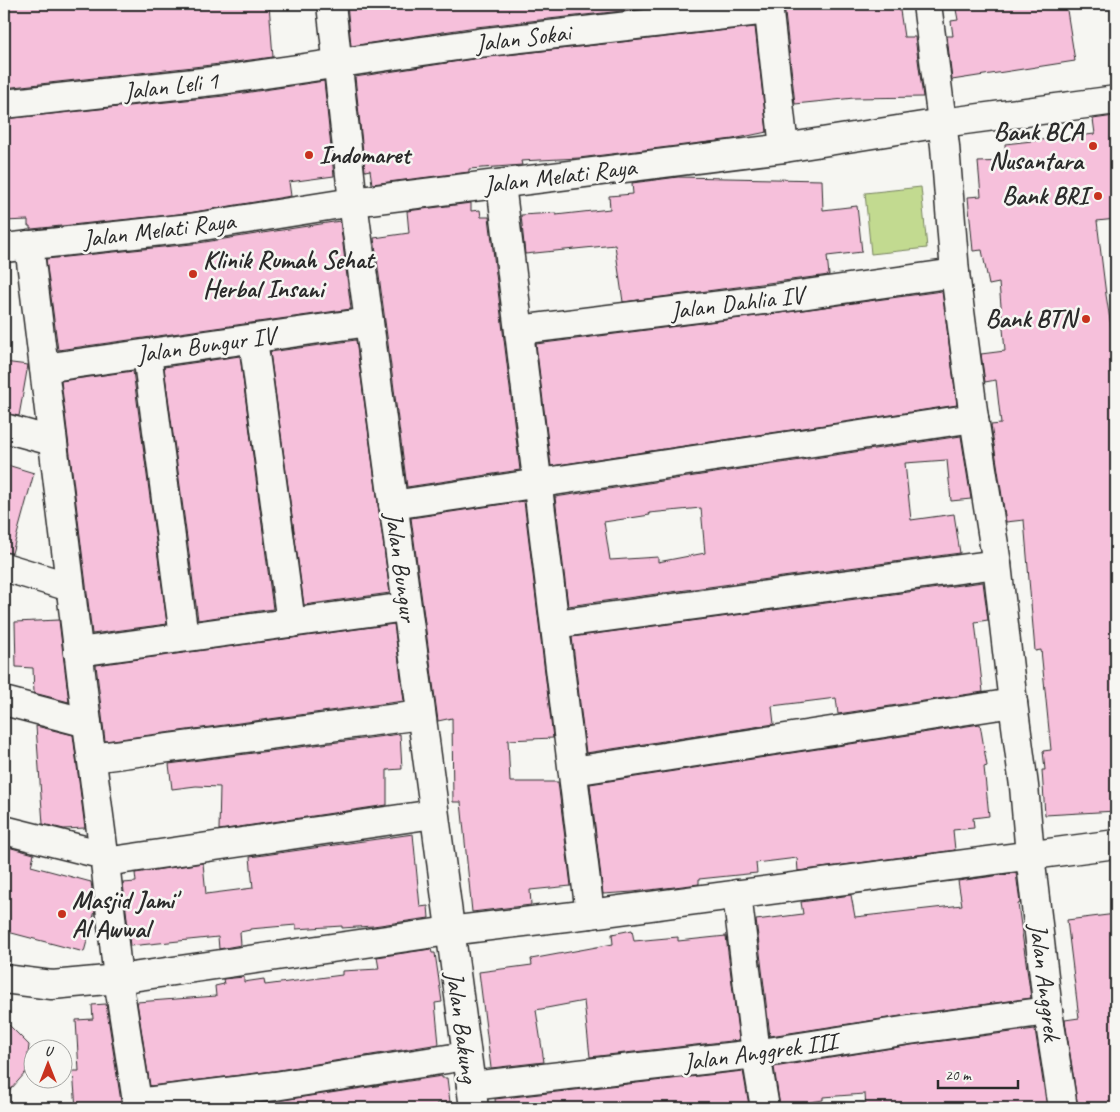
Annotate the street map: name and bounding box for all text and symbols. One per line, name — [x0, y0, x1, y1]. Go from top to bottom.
street label: Jalan Sokai — [473, 16, 576, 60]
street label: Jalan Leli 1 — [121, 64, 222, 108]
place label: Bank BCA Nusantara — [989, 116, 1085, 177]
place label: Indomaret — [319, 139, 412, 171]
marker: Bank BCA Nusantara — [1087, 140, 1099, 152]
marker: Indomaret — [303, 149, 315, 161]
street label: Jalan Melati Raya — [481, 151, 640, 201]
place label: Bank BRI — [1002, 180, 1094, 212]
marker: Bank BRI — [1092, 190, 1104, 202]
street label: Jalan Melati Raya — [80, 205, 239, 255]
place label: Klinik Rumah Sehat Herbal Insani — [203, 244, 376, 305]
marker: Klinik Rumah Sehat Herbal Insani — [187, 268, 199, 280]
street label: Jalan Dahlia IV — [668, 278, 810, 327]
place label: Bank BTN — [985, 303, 1081, 335]
marker: Bank BTN — [1080, 313, 1092, 325]
street label: Jalan Bungur IV — [134, 319, 282, 371]
street label: Jalan Bungur — [377, 509, 425, 626]
place label: Masjid Jami' Al Awwal — [72, 884, 182, 945]
marker: Masjid Jami' Al Awwal — [56, 908, 68, 920]
street label: Jalan Anggrek — [1022, 921, 1068, 1044]
street label: Jalan Bakung — [438, 969, 486, 1086]
street label: Jalan Anggrek III — [680, 1025, 844, 1079]
north arrow — [22, 1040, 72, 1090]
text: U — [45, 1043, 55, 1060]
scale bar — [938, 1057, 1018, 1089]
text: 20 m — [945, 1066, 972, 1085]

